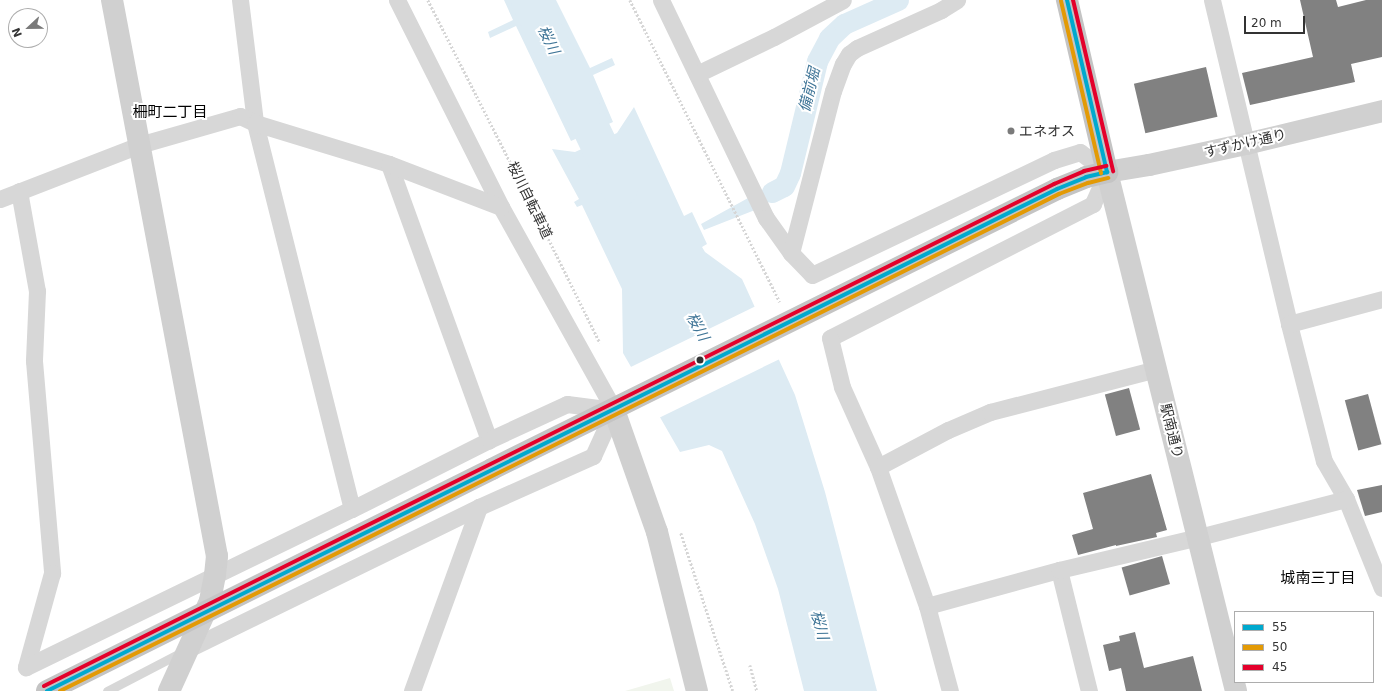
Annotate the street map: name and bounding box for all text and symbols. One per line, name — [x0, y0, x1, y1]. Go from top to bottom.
north arrow — [8, 8, 48, 48]
scale bar — [1246, 8, 1307, 34]
text: 20 m — [1251, 16, 1282, 30]
water label: 桜川 — [533, 23, 563, 57]
text: N — [10, 26, 25, 39]
water label: 備前堀 — [796, 66, 824, 114]
district label: 柵町二丁目 — [133, 104, 207, 122]
place label: エネオス — [1019, 123, 1075, 139]
street label: すずかけ通り — [1202, 125, 1288, 161]
marker: エネオス — [1006, 126, 1016, 136]
street label: 桜川自転車道 — [504, 159, 556, 241]
water label: 桜川 — [682, 310, 712, 344]
unlabelled marker — [695, 355, 705, 365]
street label: 駅南通り — [1157, 402, 1187, 460]
district label: 城南三丁目 — [1281, 570, 1355, 588]
water label: 桜川 — [806, 608, 832, 642]
legend — [1234, 611, 1374, 683]
text: 55 — [1272, 620, 1287, 634]
text: 50 — [1272, 640, 1287, 654]
text: 45 — [1272, 660, 1287, 674]

